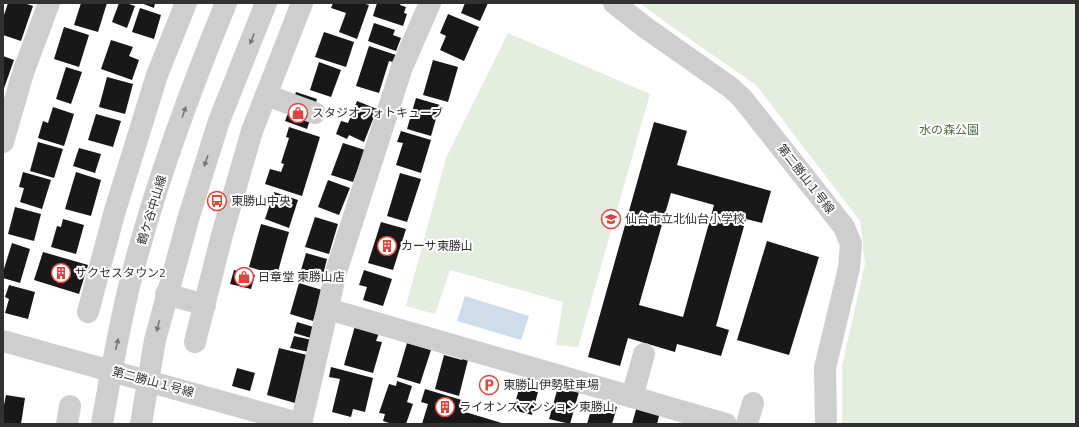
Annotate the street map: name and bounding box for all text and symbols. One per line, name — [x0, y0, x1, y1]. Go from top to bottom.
one-way arrow — [248, 34, 254, 46]
shop icon: スタジオフォトキューブ — [287, 102, 309, 124]
place label: スタジオフォトキューブ — [312, 103, 443, 122]
one-way arrow — [181, 106, 187, 118]
park label: 水の森公園 — [919, 120, 979, 139]
street label: 第二勝山１号線 — [773, 140, 840, 218]
one-way arrow — [203, 155, 209, 167]
street label: 鶴ケ谷中山線 — [132, 173, 171, 247]
bus stop icon: 東勝山中央 — [206, 190, 228, 212]
place label: 東勝山中央 — [231, 191, 291, 210]
school or university icon: 仙台市立北仙台小学校 — [600, 208, 622, 230]
place label: 仙台市立北仙台小学校 — [625, 209, 745, 228]
building icon: カーサ東勝山 — [376, 235, 398, 257]
place label: カーサ東勝山 — [401, 236, 473, 255]
building icon: サクセスタウン2 — [50, 262, 72, 284]
place label: サクセスタウン2 — [75, 263, 166, 282]
shop icon: 日章堂 東勝山店 — [233, 266, 255, 288]
place label: 日章堂 東勝山店 — [258, 267, 345, 286]
one-way arrow — [155, 320, 161, 332]
one-way arrow — [114, 338, 120, 350]
street label: 第二勝山１号線 — [110, 361, 196, 402]
parking icon: 東勝山伊勢駐車場 — [478, 374, 500, 396]
place label: 東勝山伊勢駐車場 — [503, 375, 599, 394]
building icon: ライオンズマンション東勝山 — [434, 396, 456, 418]
place label: ライオンズマンション東勝山 — [459, 397, 615, 416]

